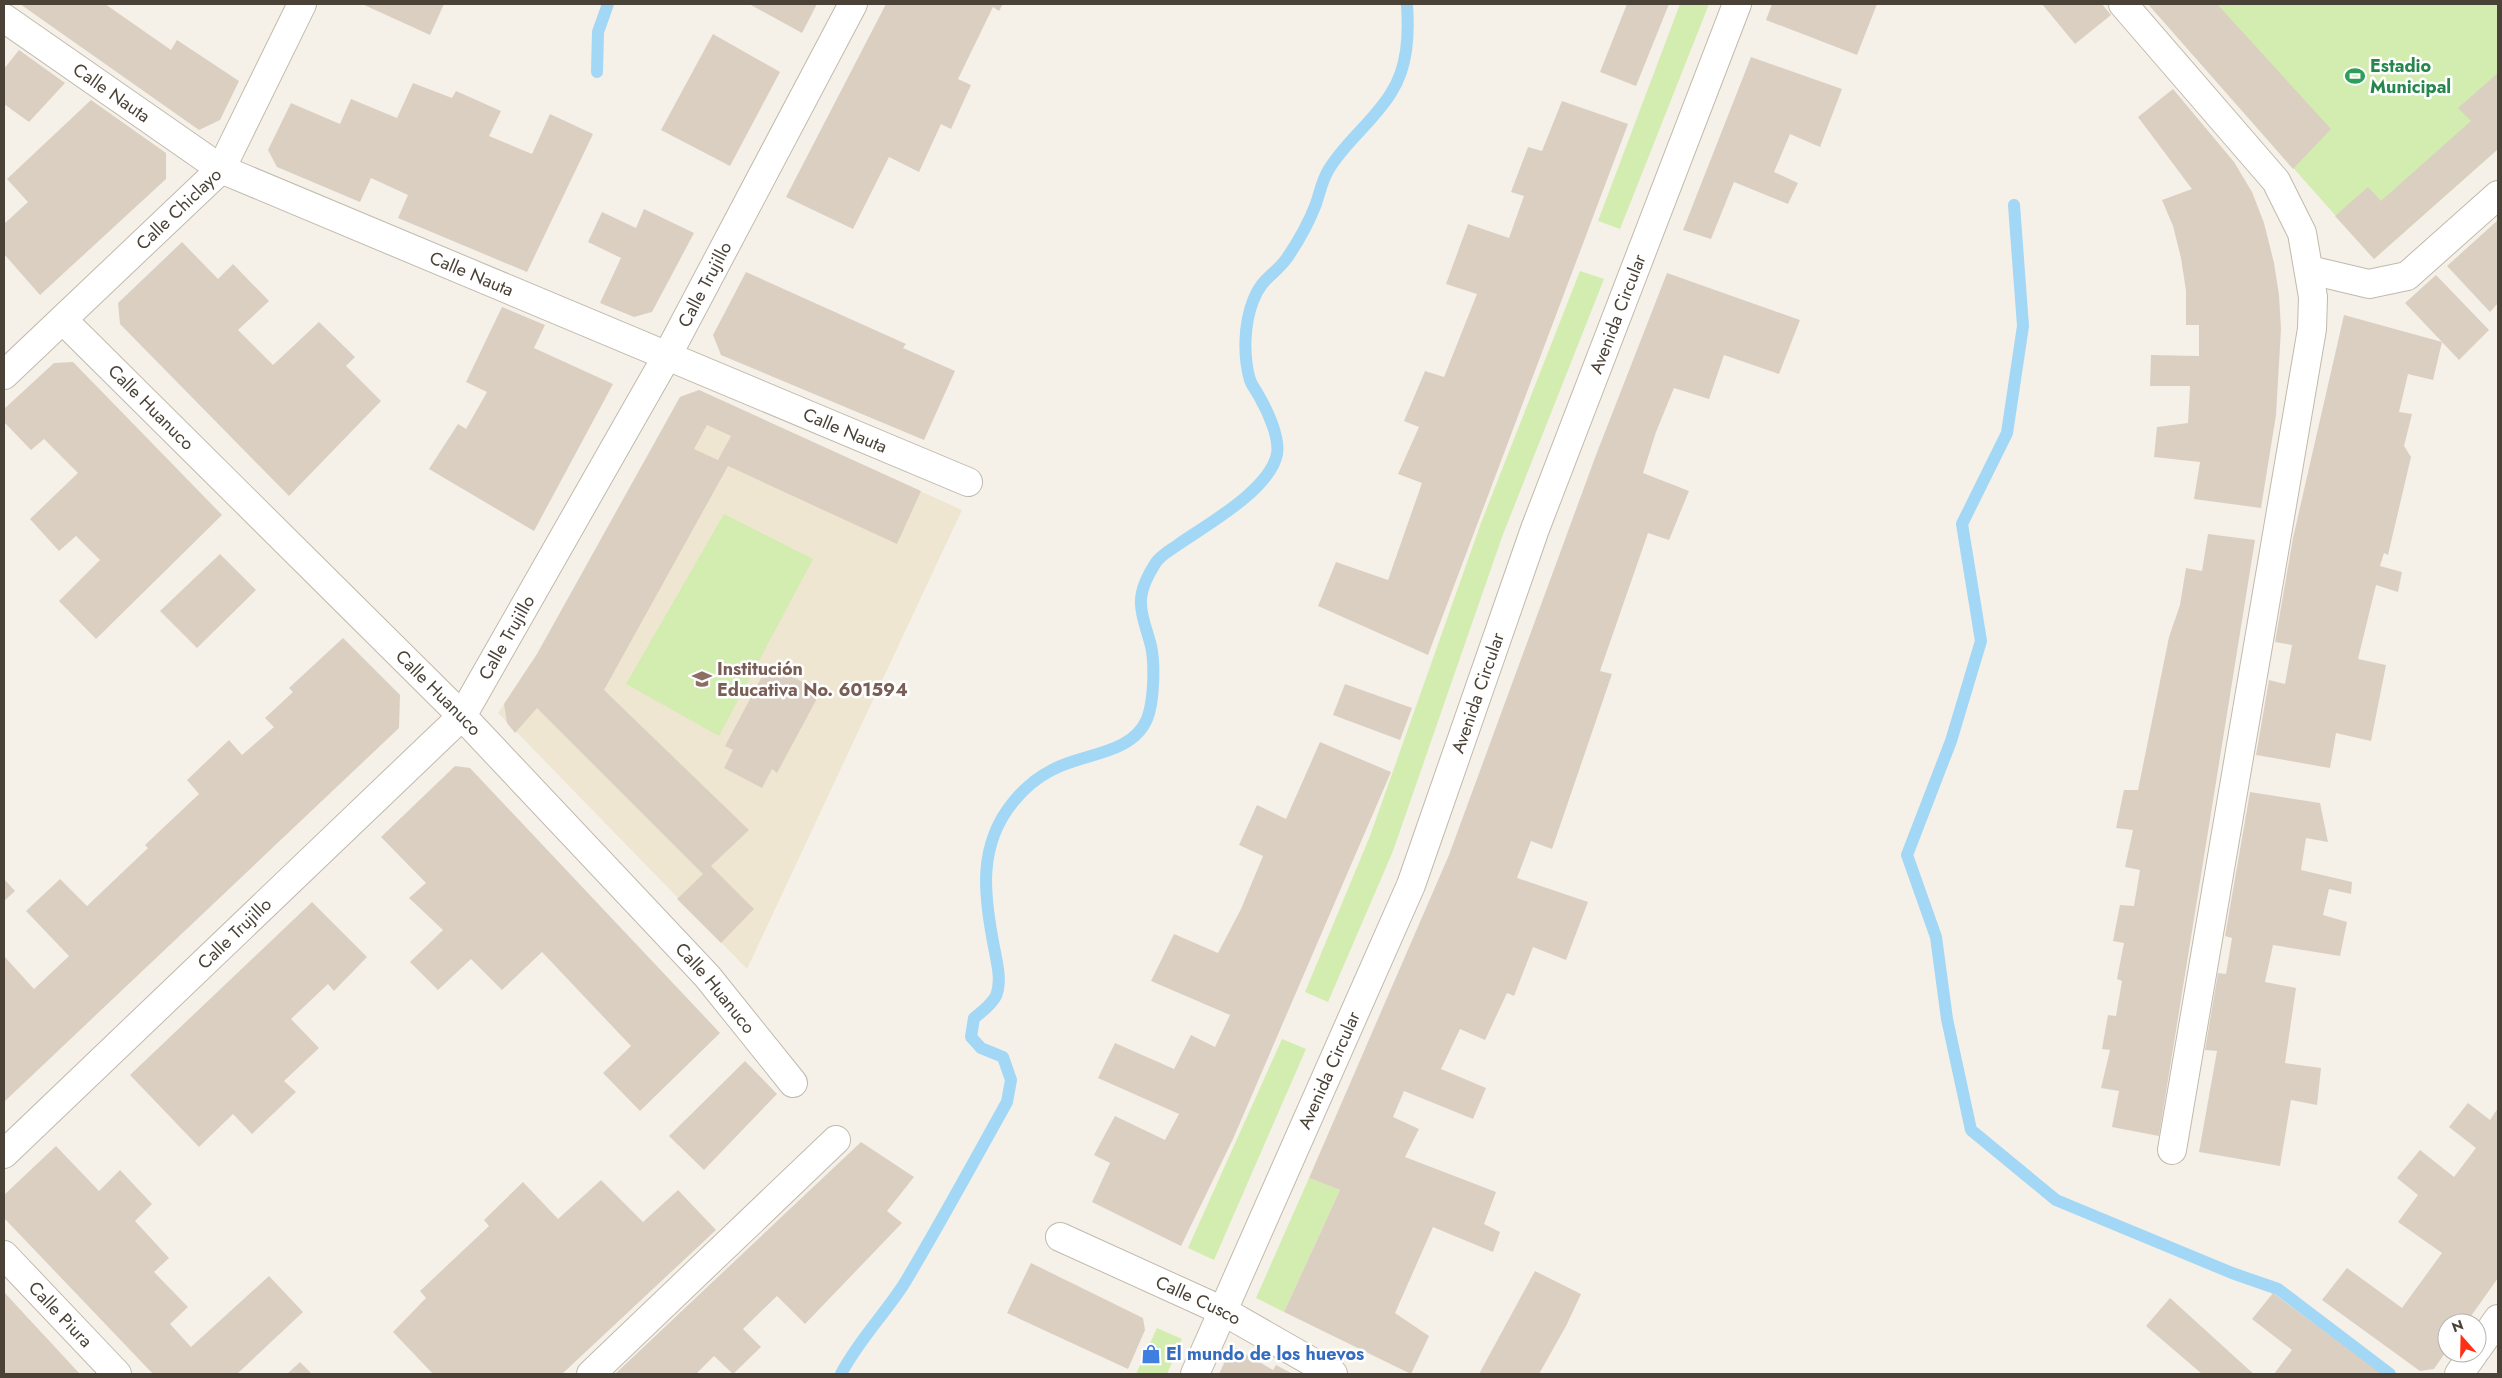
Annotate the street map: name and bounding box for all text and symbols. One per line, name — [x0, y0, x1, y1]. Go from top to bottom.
place label: Estadio Municipal — [2370, 53, 2451, 100]
street label: Calle Nauta — [68, 57, 156, 129]
sports icon: Estadio Municipal — [2344, 65, 2366, 87]
street label: Calle Chiclayo — [130, 162, 227, 256]
street label: Calle Trujillo — [671, 237, 738, 332]
street label: Calle Nauta — [425, 245, 518, 303]
street label: Avenida Circular — [1583, 250, 1653, 378]
street label: Calle Huanuco — [102, 359, 200, 456]
street label: Calle Nauta — [799, 401, 891, 460]
street label: Calle Trujillo — [472, 590, 541, 685]
street label: Avenida Circular — [1445, 628, 1511, 757]
street label: Calle Huanuco — [389, 644, 487, 742]
place label: Institución Educativa No. 601594 — [717, 656, 908, 703]
school or university icon: Institución Educativa No. 601594 — [691, 668, 713, 690]
street label: Calle Trujillo — [192, 892, 278, 975]
street label: Calle Huanuco — [669, 937, 762, 1039]
street label: Avenida Circular — [1292, 1006, 1367, 1133]
street label: Calle Cusco — [1151, 1269, 1246, 1332]
street label: Calle Piura — [23, 1275, 98, 1353]
north arrow — [2437, 1313, 2487, 1363]
text: N — [2449, 1314, 2466, 1337]
place label: El mundo de los huevos — [1166, 1341, 1364, 1367]
shop icon: El mundo de los huevos — [1140, 1343, 1162, 1365]

